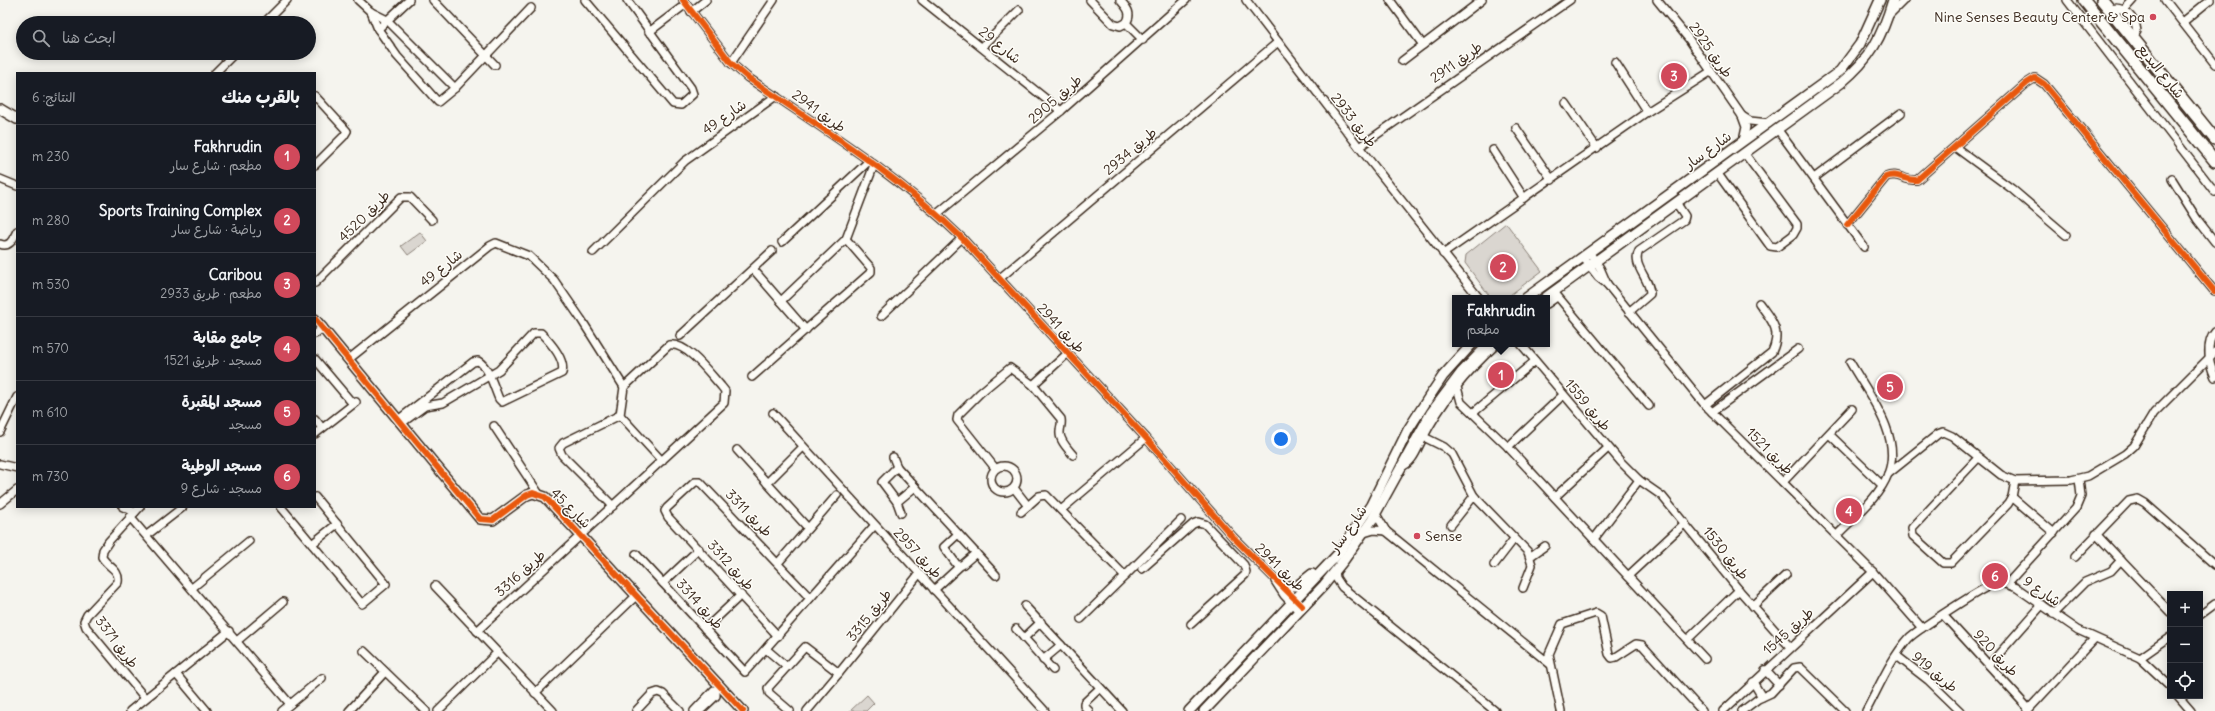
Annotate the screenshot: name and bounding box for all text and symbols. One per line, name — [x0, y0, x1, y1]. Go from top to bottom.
place label: Nine Senses Beauty Center & Spa — [1934, 8, 2145, 26]
marker: Nine Senses Beauty Center & Spa — [2148, 12, 2158, 22]
search box — [16, 16, 316, 60]
street label: طريق 2925 — [1685, 19, 1737, 81]
street label: شارع 29 — [975, 22, 1025, 68]
icon: search — [30, 27, 52, 49]
text: ابحث هنا — [62, 28, 116, 47]
street label: طريق 2911 — [1426, 38, 1486, 86]
street label: شارع البديع — [2132, 40, 2188, 103]
pin: 3 — [1661, 61, 1687, 91]
street label: طريق 2905 — [1024, 71, 1086, 127]
text: بالقرب منك — [221, 86, 300, 108]
street label: طريق 2941 — [789, 86, 849, 136]
text: النتائج: 6 — [32, 89, 76, 106]
street label: طريق 2933 — [1327, 89, 1381, 151]
street label: شارع 49 — [698, 95, 750, 139]
street label: طريق 2934 — [1100, 123, 1160, 179]
street label: شارع سار — [1680, 127, 1736, 174]
text: Fakhrudin — [194, 137, 262, 156]
text: 230 m — [32, 148, 70, 165]
text: 1 — [284, 148, 290, 165]
text: مطعم · شارع سار — [170, 157, 262, 174]
street label: طريق 4520 — [334, 186, 394, 246]
text: Sports Training Complex — [99, 201, 262, 220]
text: 280 m — [32, 212, 70, 229]
text: 2 — [283, 212, 291, 229]
text: رياضة · شارع سار — [172, 221, 262, 238]
street label: شارع 49 — [416, 245, 467, 291]
pin: 2 — [1490, 252, 1516, 282]
text: Caribou — [209, 265, 262, 284]
text: 530 m — [32, 276, 70, 293]
text: 3 — [283, 276, 291, 293]
text: مطعم · طريق 2933 — [160, 285, 262, 302]
popup — [1452, 295, 1550, 347]
street label: طريق 2941 — [1033, 299, 1089, 357]
text: Fakhrudin — [1467, 301, 1535, 320]
text: مطعم — [1467, 321, 1500, 338]
text: جامع مقابة — [193, 328, 262, 347]
text: 570 m — [32, 340, 69, 357]
text: 4 — [283, 340, 291, 357]
text: مسجد · طريق 1521 — [164, 352, 262, 369]
pin: 1 — [1488, 360, 1514, 390]
pin: 5 — [1877, 372, 1903, 402]
street label: طريق 1559 — [1561, 375, 1615, 435]
text: مسجد المقبرة — [182, 392, 262, 411]
text: 610 m — [32, 404, 68, 421]
text: 5 — [283, 404, 291, 421]
text: مسجد — [229, 416, 262, 433]
street label: طريق 1521 — [1743, 424, 1797, 478]
your location — [1271, 429, 1291, 449]
text: مسجد الوطية — [182, 456, 262, 475]
text: 730 m — [32, 468, 69, 485]
text: 6 — [283, 468, 291, 485]
text: مسجد · شارع 9 — [181, 480, 262, 497]
street label: شارع 45 — [546, 484, 595, 533]
street label: طريق 3311 — [722, 485, 776, 541]
pin: 4 — [1836, 496, 1862, 526]
street label: شارع سار — [1325, 502, 1372, 558]
street label: طريق 1530 — [1699, 523, 1753, 583]
street label: طريق 2957 — [890, 524, 946, 582]
place label: Sense — [1425, 527, 1462, 545]
marker: Sense — [1412, 531, 1422, 541]
street label: طريق 3312 — [704, 536, 758, 594]
street label: طريق 2941 — [1251, 539, 1309, 595]
street label: طريق 3316 — [491, 546, 549, 600]
pin: 6 — [1982, 561, 2008, 591]
street label: شارع 9 — [2019, 572, 2064, 611]
street label: طريق 3314 — [673, 575, 727, 633]
street label: طريق 3315 — [842, 585, 896, 645]
map controls — [2167, 591, 2203, 699]
button: + — [2167, 591, 2203, 627]
street label: طريق 1545 — [1759, 603, 1817, 659]
street label: طريق 3371 — [91, 612, 143, 672]
street label: طريق 920 — [1970, 626, 2022, 680]
button: − — [2167, 627, 2203, 663]
street label: طريق 919 — [1908, 648, 1962, 696]
button: locate — [2167, 663, 2203, 699]

